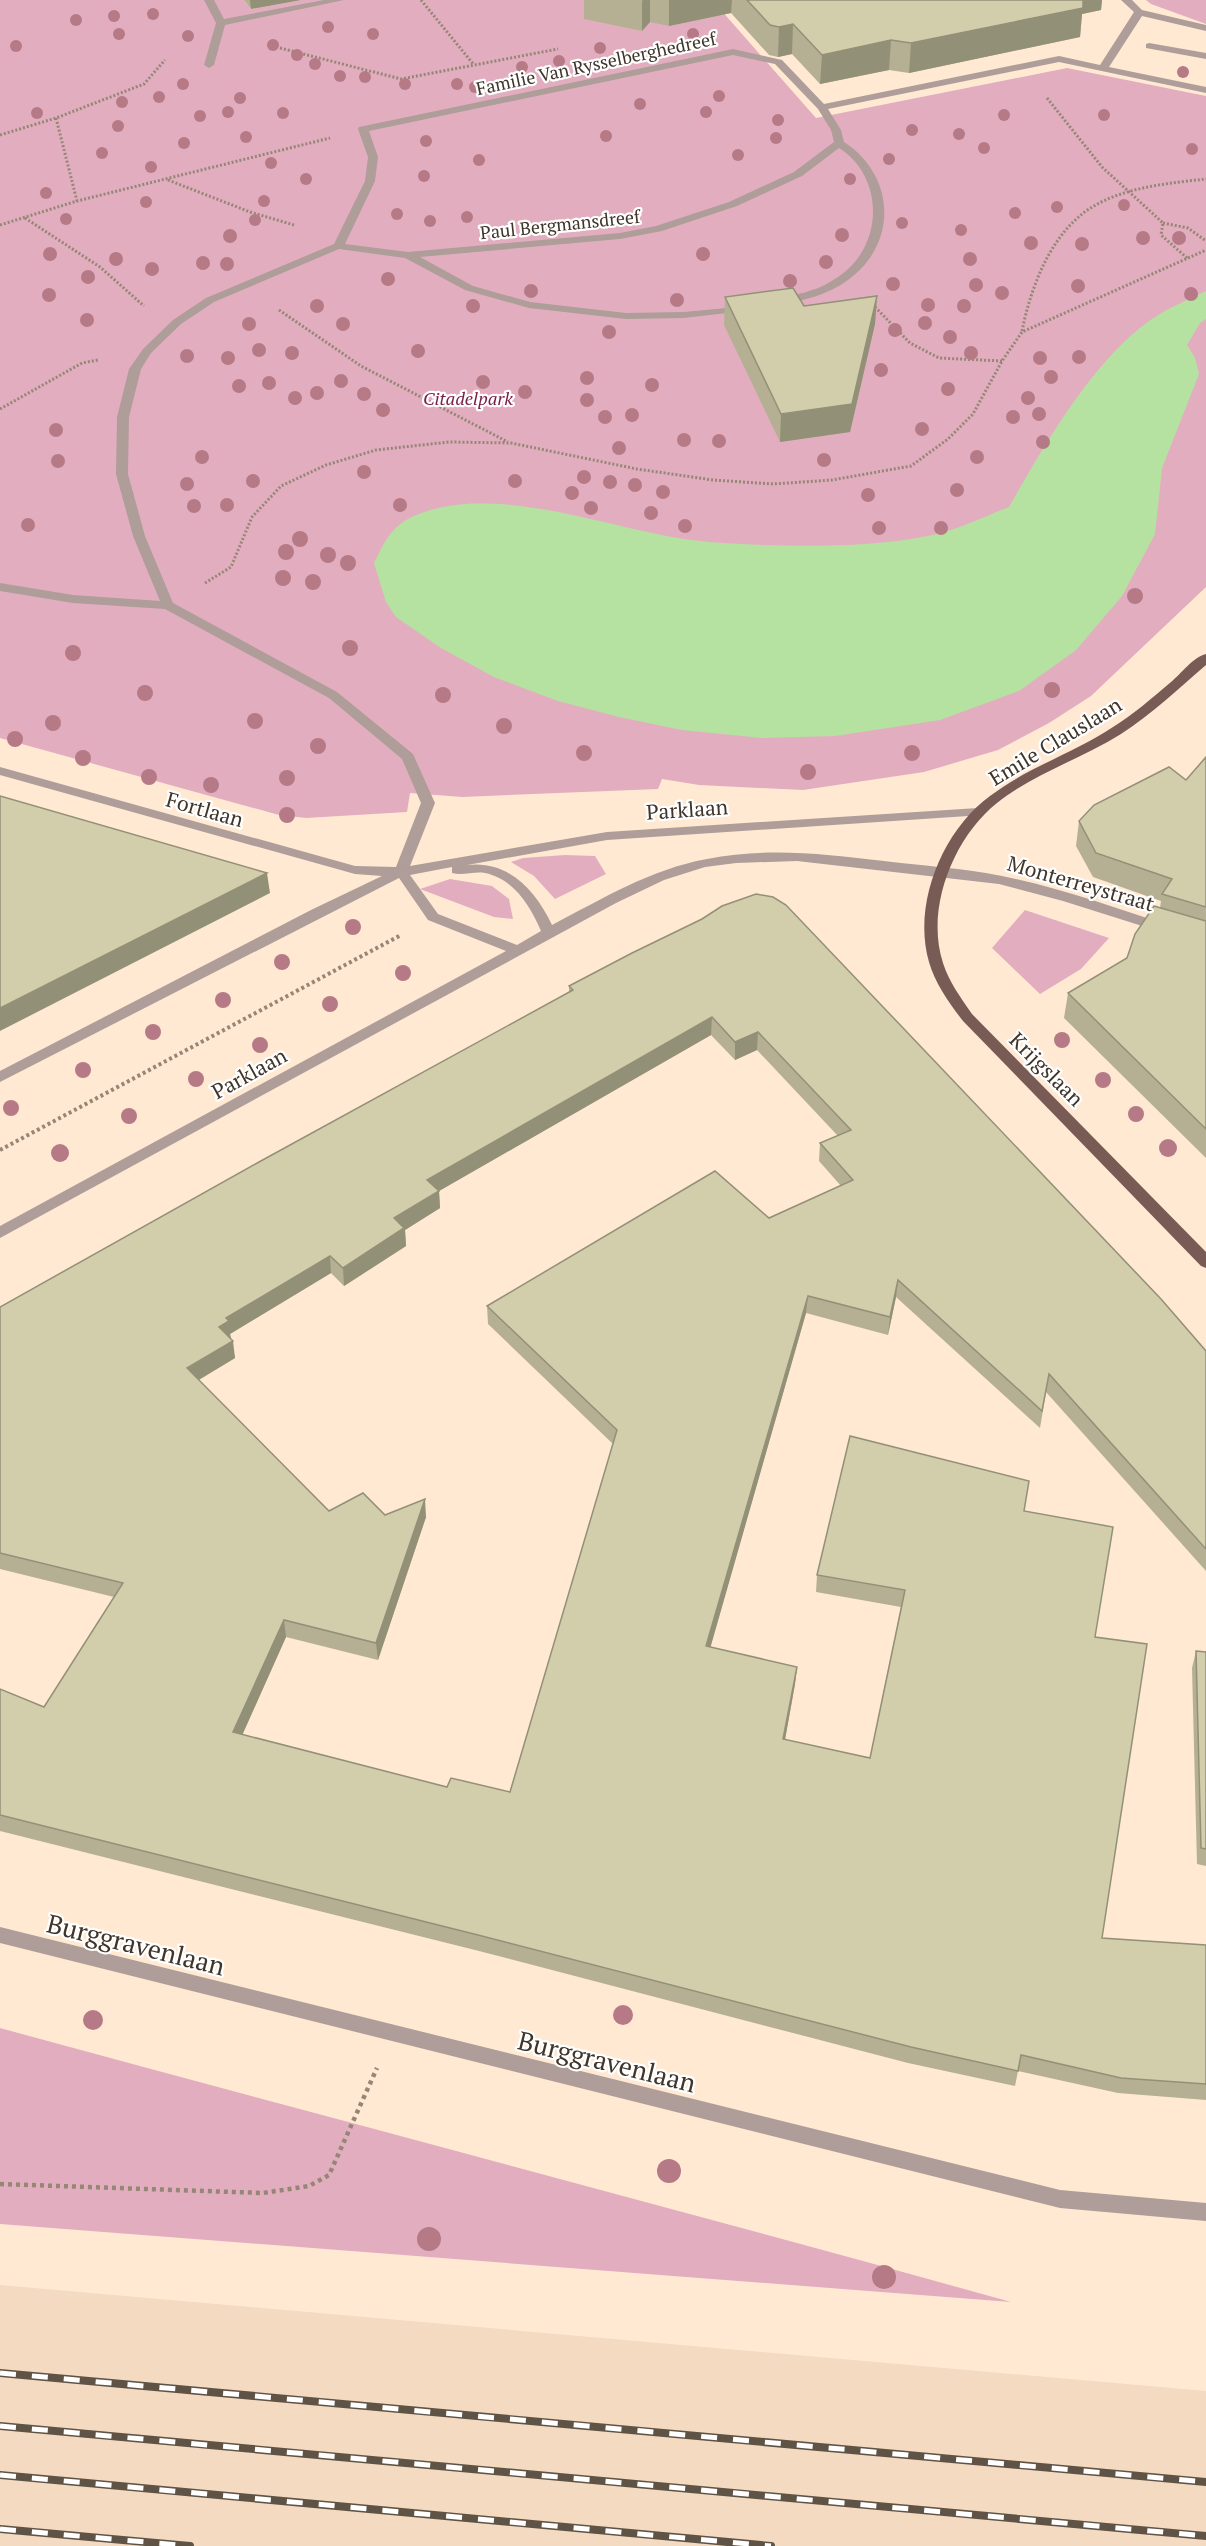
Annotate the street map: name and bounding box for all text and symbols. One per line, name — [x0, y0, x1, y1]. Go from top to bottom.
street label: Familie Van Rysselberghedreef — [474, 25, 720, 100]
street label: Paul Bergmansdreef — [479, 203, 643, 244]
park label: Citadelpark — [423, 386, 513, 410]
street label: Emile Clauslaan — [983, 690, 1127, 792]
street label: Fortlaan — [163, 785, 247, 833]
street label: Parklaan — [645, 792, 729, 826]
street label: Monterreystraat — [1004, 849, 1158, 917]
street label: Krijgslaan — [1004, 1026, 1091, 1113]
street label: Parklaan — [206, 1041, 292, 1105]
street label: Burggravenlaan — [44, 1905, 228, 1983]
street label: Burggravenlaan — [515, 2022, 699, 2100]

